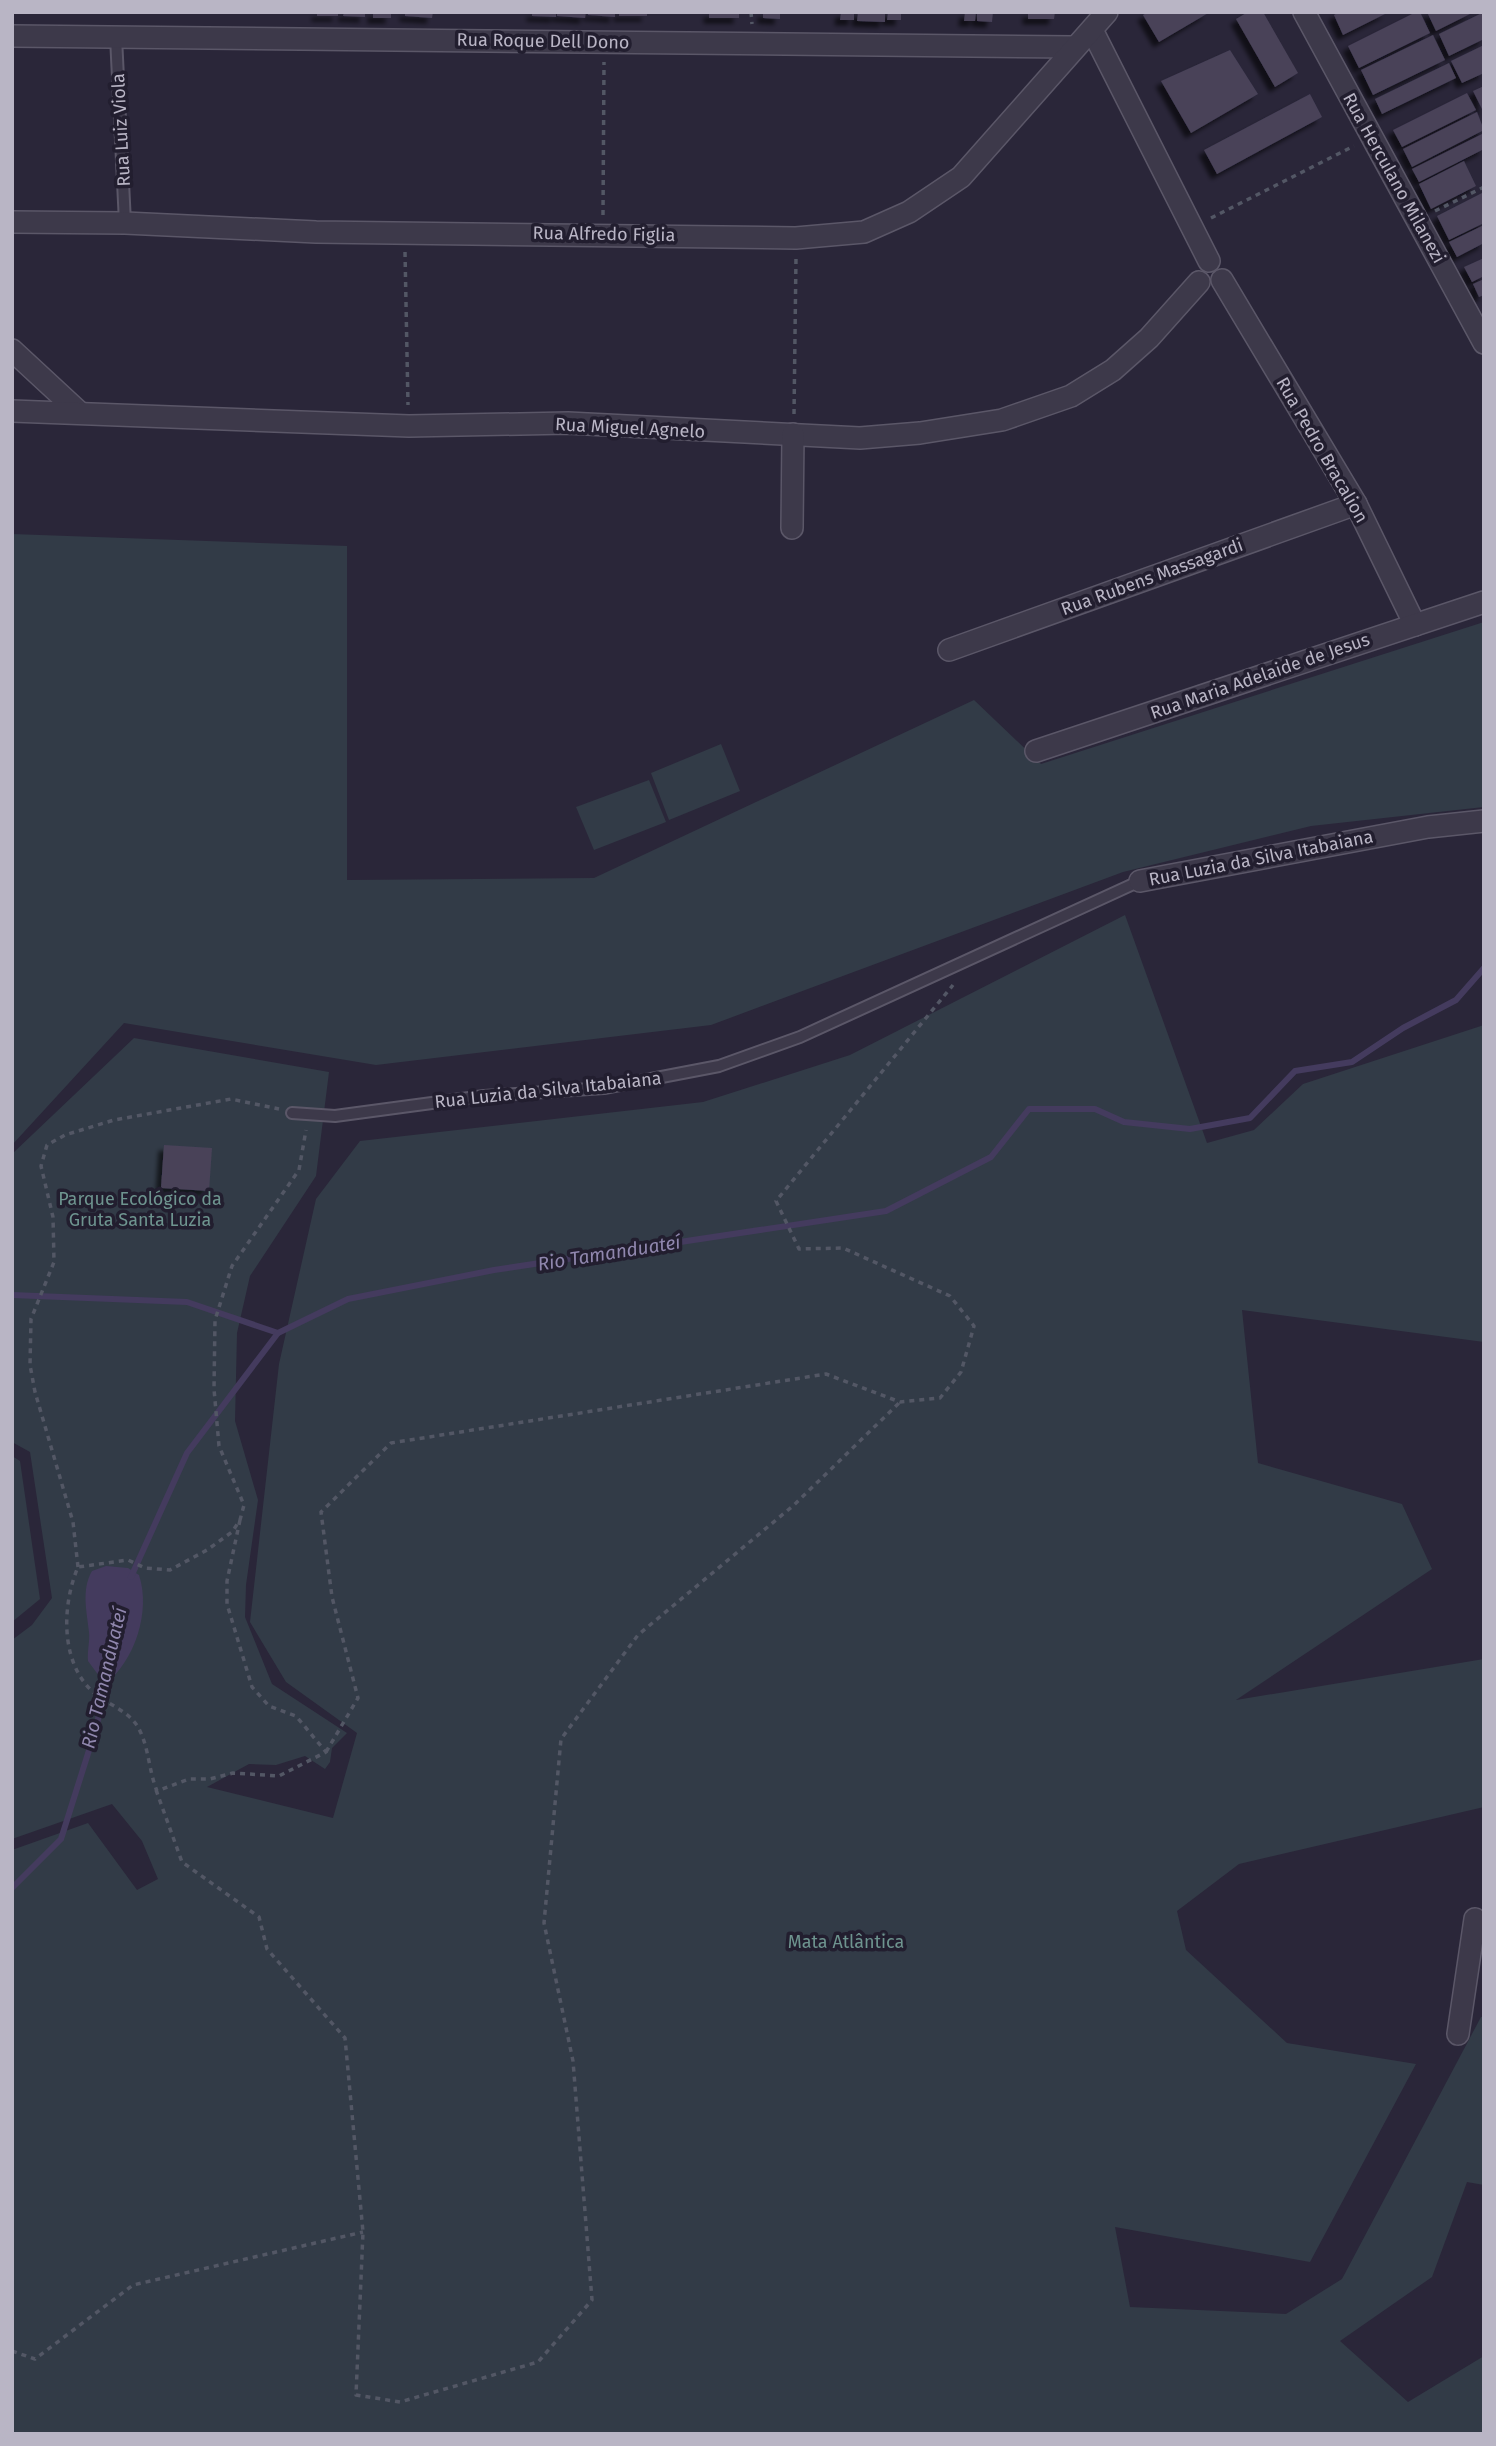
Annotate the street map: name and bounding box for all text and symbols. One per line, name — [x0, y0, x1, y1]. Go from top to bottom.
street label: Rua Roque Dell Dono — [456, 28, 630, 54]
street label: Rua Luiz Viola — [107, 73, 135, 187]
street label: Rua Herculano Milanezi — [1338, 89, 1450, 267]
street label: Rua Alfredo Figlia — [533, 222, 675, 246]
street label: Rua Pedro Bracalion — [1271, 373, 1373, 527]
street label: Rua Miguel Agnelo — [554, 413, 706, 443]
street label: Rua Rubens Massagardi — [1058, 534, 1246, 620]
street label: Rua Maria Adelaide de Jesus — [1147, 628, 1373, 724]
street label: Rua Luzia da Silva Itabaiana — [1147, 825, 1375, 891]
street label: Rua Luzia da Silva Itabaiana — [433, 1067, 663, 1113]
park label: Parque Ecológico da Gruta Santa Luzia — [58, 1188, 222, 1231]
water label: Rio Tamanduateí — [536, 1230, 684, 1276]
water label: Rio Tamanduateí — [77, 1603, 132, 1751]
park label: Mata Atlântica — [788, 1931, 904, 1953]

